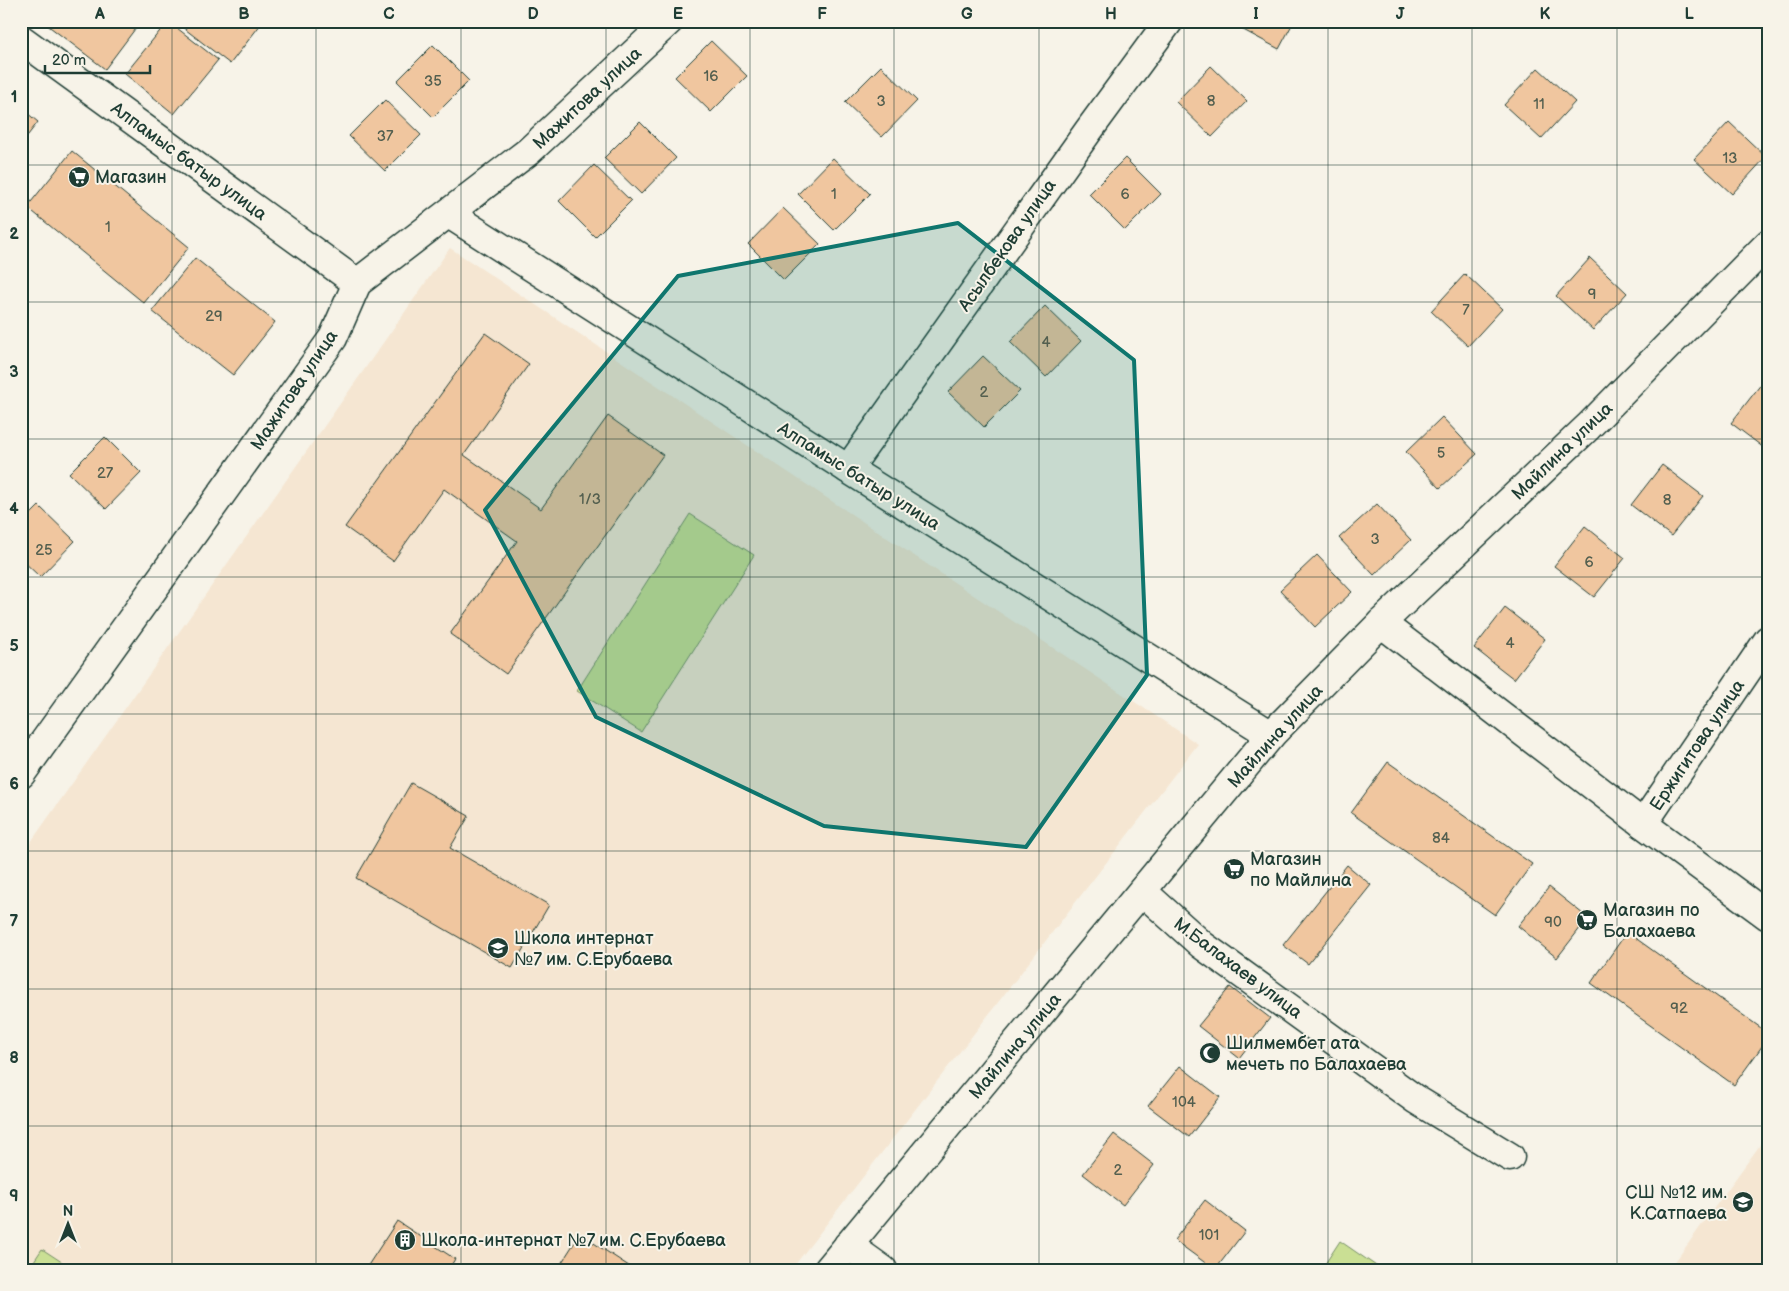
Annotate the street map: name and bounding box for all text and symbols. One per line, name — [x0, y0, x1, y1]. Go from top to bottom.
text: A — [94, 5, 105, 24]
text: B — [238, 5, 250, 24]
text: C — [383, 5, 395, 24]
text: D — [527, 5, 539, 24]
text: E — [673, 5, 683, 24]
text: F — [817, 5, 827, 24]
text: G — [961, 5, 973, 24]
text: H — [1105, 5, 1117, 24]
text: I — [1253, 5, 1259, 24]
text: J — [1396, 5, 1405, 24]
text: K — [1540, 5, 1551, 24]
text: L — [1684, 5, 1694, 24]
scale bar — [45, 42, 150, 74]
street label: Мажитова улица — [529, 43, 646, 154]
text: 20 m — [52, 51, 86, 70]
house number: 16 — [704, 67, 718, 86]
house number: 35 — [424, 72, 442, 91]
text: 1 — [11, 88, 17, 107]
house number: 3 — [876, 92, 886, 111]
house number: 8 — [1207, 92, 1216, 111]
house number: 11 — [1533, 95, 1545, 114]
street label: Алпамыс батыр улица — [106, 97, 271, 225]
house number: 37 — [377, 127, 394, 146]
house number: 13 — [1722, 149, 1738, 168]
supermarket icon: Магазин — [67, 165, 91, 189]
place label: Магазин — [95, 167, 167, 188]
street label: Асылбекова улица — [953, 175, 1061, 316]
house number: 1 — [831, 185, 837, 204]
house number: 6 — [1120, 185, 1130, 204]
house number: 1 — [105, 218, 111, 237]
text: 2 — [9, 225, 19, 244]
house number: 9 — [1588, 285, 1596, 304]
house number: 7 — [1462, 301, 1470, 320]
house number: 29 — [205, 307, 223, 326]
street label: Мажитова улица — [246, 326, 343, 454]
house number: 4 — [1041, 333, 1051, 352]
text: 3 — [9, 363, 19, 382]
house number: 2 — [980, 383, 989, 402]
street label: Майлина улица — [1508, 398, 1617, 505]
street label: Алпамыс батыр улица — [773, 417, 944, 535]
house number: 5 — [1437, 444, 1445, 463]
house number: 27 — [97, 464, 114, 483]
house number: 1/3 — [579, 490, 601, 509]
house number: 8 — [1663, 491, 1672, 510]
text: 4 — [9, 500, 19, 519]
house number: 3 — [1370, 530, 1380, 549]
house number: 25 — [35, 541, 53, 560]
house number: 6 — [1584, 553, 1594, 572]
house number: 4 — [1505, 634, 1515, 653]
text: 5 — [9, 637, 19, 656]
street label: Ержигитова улица — [1646, 676, 1749, 815]
street label: Майлина улица — [1223, 680, 1327, 792]
text: 6 — [9, 775, 19, 794]
house number: 84 — [1432, 829, 1450, 848]
place label: Магазин по Майлина — [1250, 849, 1352, 891]
supermarket icon: Магазин по Майлина — [1222, 857, 1246, 881]
place label: Магазин по Балахаева — [1603, 900, 1699, 942]
supermarket icon: Магазин по Балахаева — [1575, 908, 1599, 932]
text: 7 — [10, 912, 19, 931]
street label: М.Балахаев улица — [1169, 913, 1306, 1024]
house number: 90 — [1544, 913, 1562, 932]
place label: Школа интернат №7 им. С.Ерубаева — [514, 928, 673, 970]
school or university icon: Школа интернат №7 им. С.Ерубаева — [486, 936, 510, 960]
street label: Майлина улица — [965, 989, 1066, 1104]
house number: 92 — [1670, 999, 1688, 1018]
place label: Шилмембет ата мечеть по Балахаева — [1226, 1033, 1407, 1075]
mosque icon: Шилмембет ата мечеть по Балахаева — [1198, 1041, 1222, 1065]
text: 8 — [9, 1049, 19, 1068]
house number: 104 — [1172, 1093, 1196, 1112]
house number: 2 — [1114, 1161, 1123, 1180]
place label: СШ №12 им. К.Сатпаева — [1625, 1182, 1727, 1224]
text: 9 — [9, 1187, 19, 1206]
school or university icon: СШ №12 им. К.Сатпаева — [1731, 1190, 1755, 1214]
north arrow — [42, 1198, 92, 1248]
text: N — [63, 1203, 73, 1220]
house number: 101 — [1199, 1226, 1219, 1245]
building icon: Школа-интернат №7 им. С.Ерубаева — [393, 1228, 417, 1252]
place label: Школа-интернат №7 им. С.Ерубаева — [421, 1230, 726, 1251]

